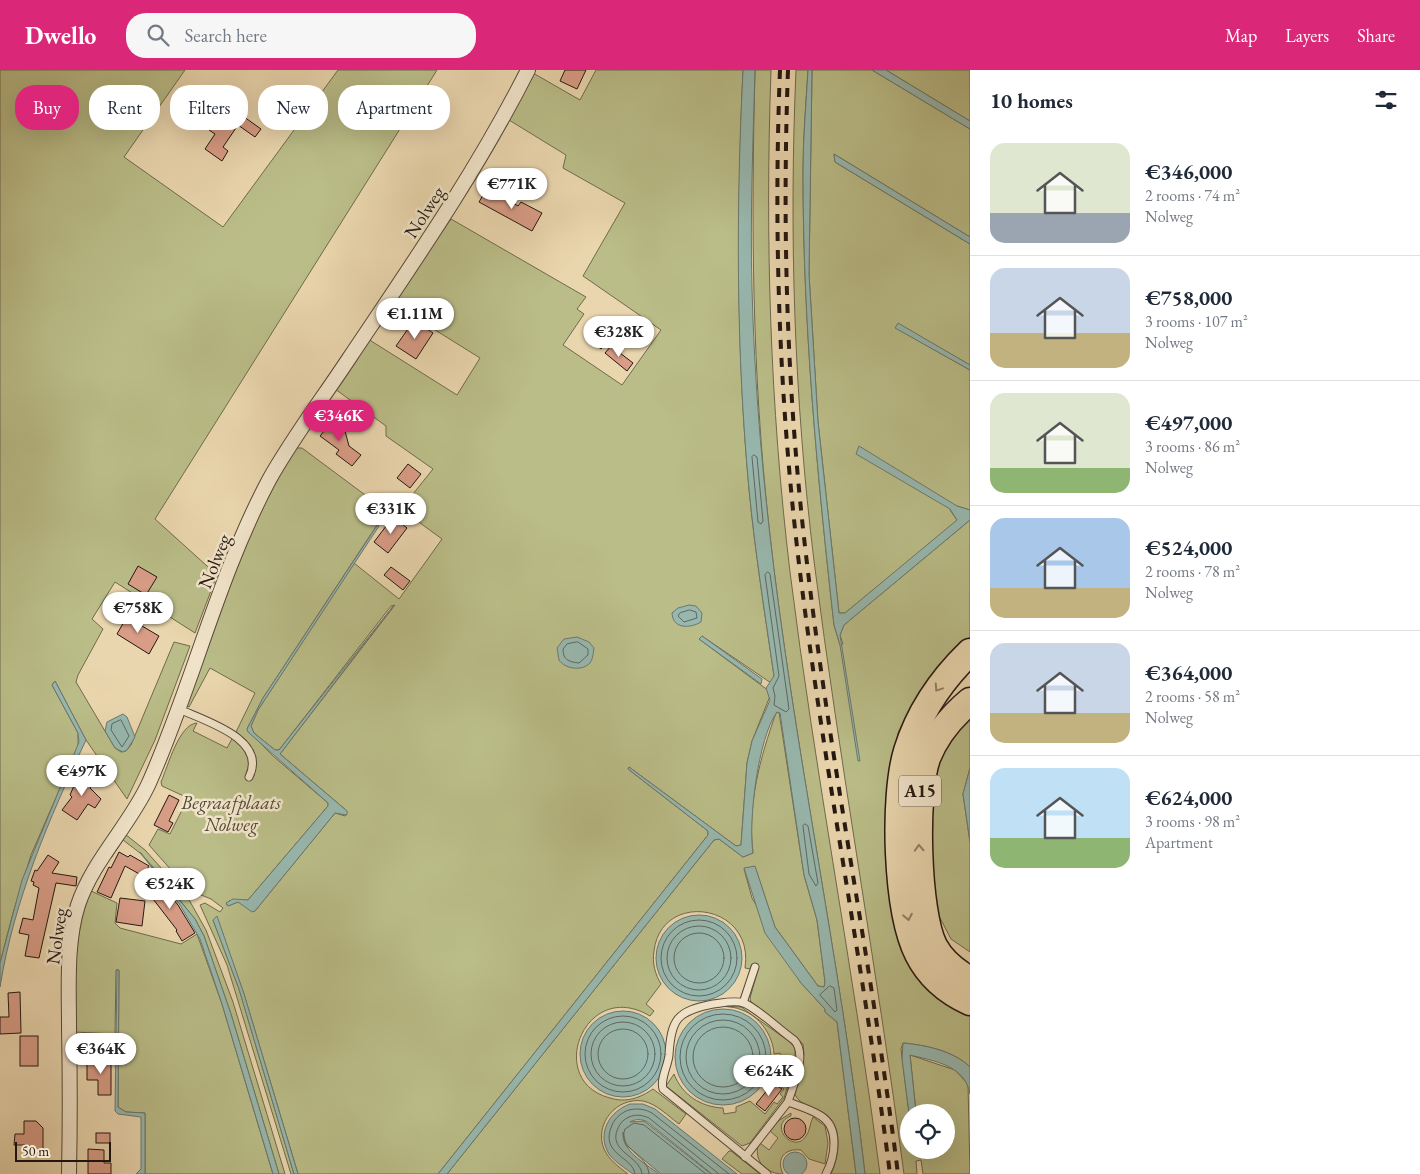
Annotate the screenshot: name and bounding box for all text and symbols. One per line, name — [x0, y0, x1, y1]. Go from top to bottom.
search box — [126, 13, 476, 58]
text: Dwello — [25, 20, 96, 51]
icon: search — [144, 21, 172, 49]
text: Search here — [184, 23, 267, 48]
text: Map — [1225, 24, 1257, 47]
text: Layers — [1285, 24, 1329, 47]
text: Share — [1357, 24, 1395, 47]
chip: Buy — [15, 85, 79, 130]
chip: Rent — [89, 85, 160, 130]
chip: Filters — [170, 85, 248, 130]
chip: New — [258, 85, 328, 130]
chip: Apartment — [338, 85, 450, 130]
icon: filters — [1372, 86, 1400, 114]
text: 10 homes — [990, 87, 1073, 114]
text: €346,000 — [1145, 158, 1232, 185]
icon: home — [1030, 163, 1090, 223]
pin: €771K — [477, 168, 547, 210]
text: €771K — [487, 173, 537, 194]
street label: Nolweg — [398, 181, 451, 243]
text: 2 rooms · 74 m² — [1145, 185, 1240, 206]
text: Nolweg — [1145, 206, 1193, 227]
text: €758,000 — [1145, 284, 1232, 311]
icon: home — [1030, 288, 1090, 348]
pin: €1.11M — [374, 298, 456, 340]
text: €1.11M — [387, 303, 443, 324]
text: 3 rooms · 107 m² — [1145, 311, 1248, 332]
pin: €328K — [584, 316, 654, 358]
text: €328K — [594, 321, 644, 342]
text: Nolweg — [1145, 332, 1193, 353]
pin: €346K — [304, 400, 374, 442]
text: €346K — [314, 405, 364, 426]
text: €497,000 — [1145, 409, 1232, 436]
icon: home — [1030, 413, 1090, 473]
text: 3 rooms · 86 m² — [1145, 436, 1240, 457]
text: Nolweg — [1145, 457, 1193, 478]
pin: €331K — [356, 492, 426, 535]
text: €331K — [366, 498, 416, 519]
street label: Nolweg — [192, 529, 237, 592]
text: €524,000 — [1145, 534, 1232, 561]
icon: home — [1030, 538, 1090, 598]
text: 2 rooms · 78 m² — [1145, 561, 1240, 582]
text: Nolweg — [1145, 582, 1193, 603]
pin: €758K — [103, 592, 173, 634]
text: €758K — [113, 597, 163, 618]
text: €364,000 — [1145, 659, 1232, 686]
icon: home — [1030, 663, 1090, 723]
one-way arrow — [934, 683, 944, 692]
text: 2 rooms · 58 m² — [1145, 686, 1240, 707]
text: Nolweg — [1145, 707, 1193, 728]
pin: €497K — [47, 754, 117, 797]
text: €497K — [57, 760, 107, 781]
road number: A15 — [899, 776, 941, 806]
text: €624,000 — [1145, 784, 1232, 811]
icon: home — [1030, 788, 1090, 848]
park label: Begraafplaats Nolweg — [180, 790, 281, 837]
text: 3 rooms · 98 m² — [1145, 811, 1240, 832]
text: Apartment — [1145, 832, 1213, 853]
one-way arrow — [914, 844, 925, 852]
pin: €524K — [135, 868, 205, 910]
text: €524K — [145, 873, 195, 894]
street label: Nolweg — [40, 905, 73, 966]
one-way arrow — [902, 912, 912, 921]
pin: €364K — [66, 1032, 136, 1075]
text: €364K — [76, 1038, 126, 1059]
pin: €624K — [734, 1054, 804, 1097]
text: €624K — [744, 1060, 794, 1081]
map controls — [900, 1104, 955, 1159]
button: locate — [900, 1104, 955, 1159]
scale bar — [15, 1139, 111, 1162]
text: 50 m — [22, 1142, 49, 1160]

